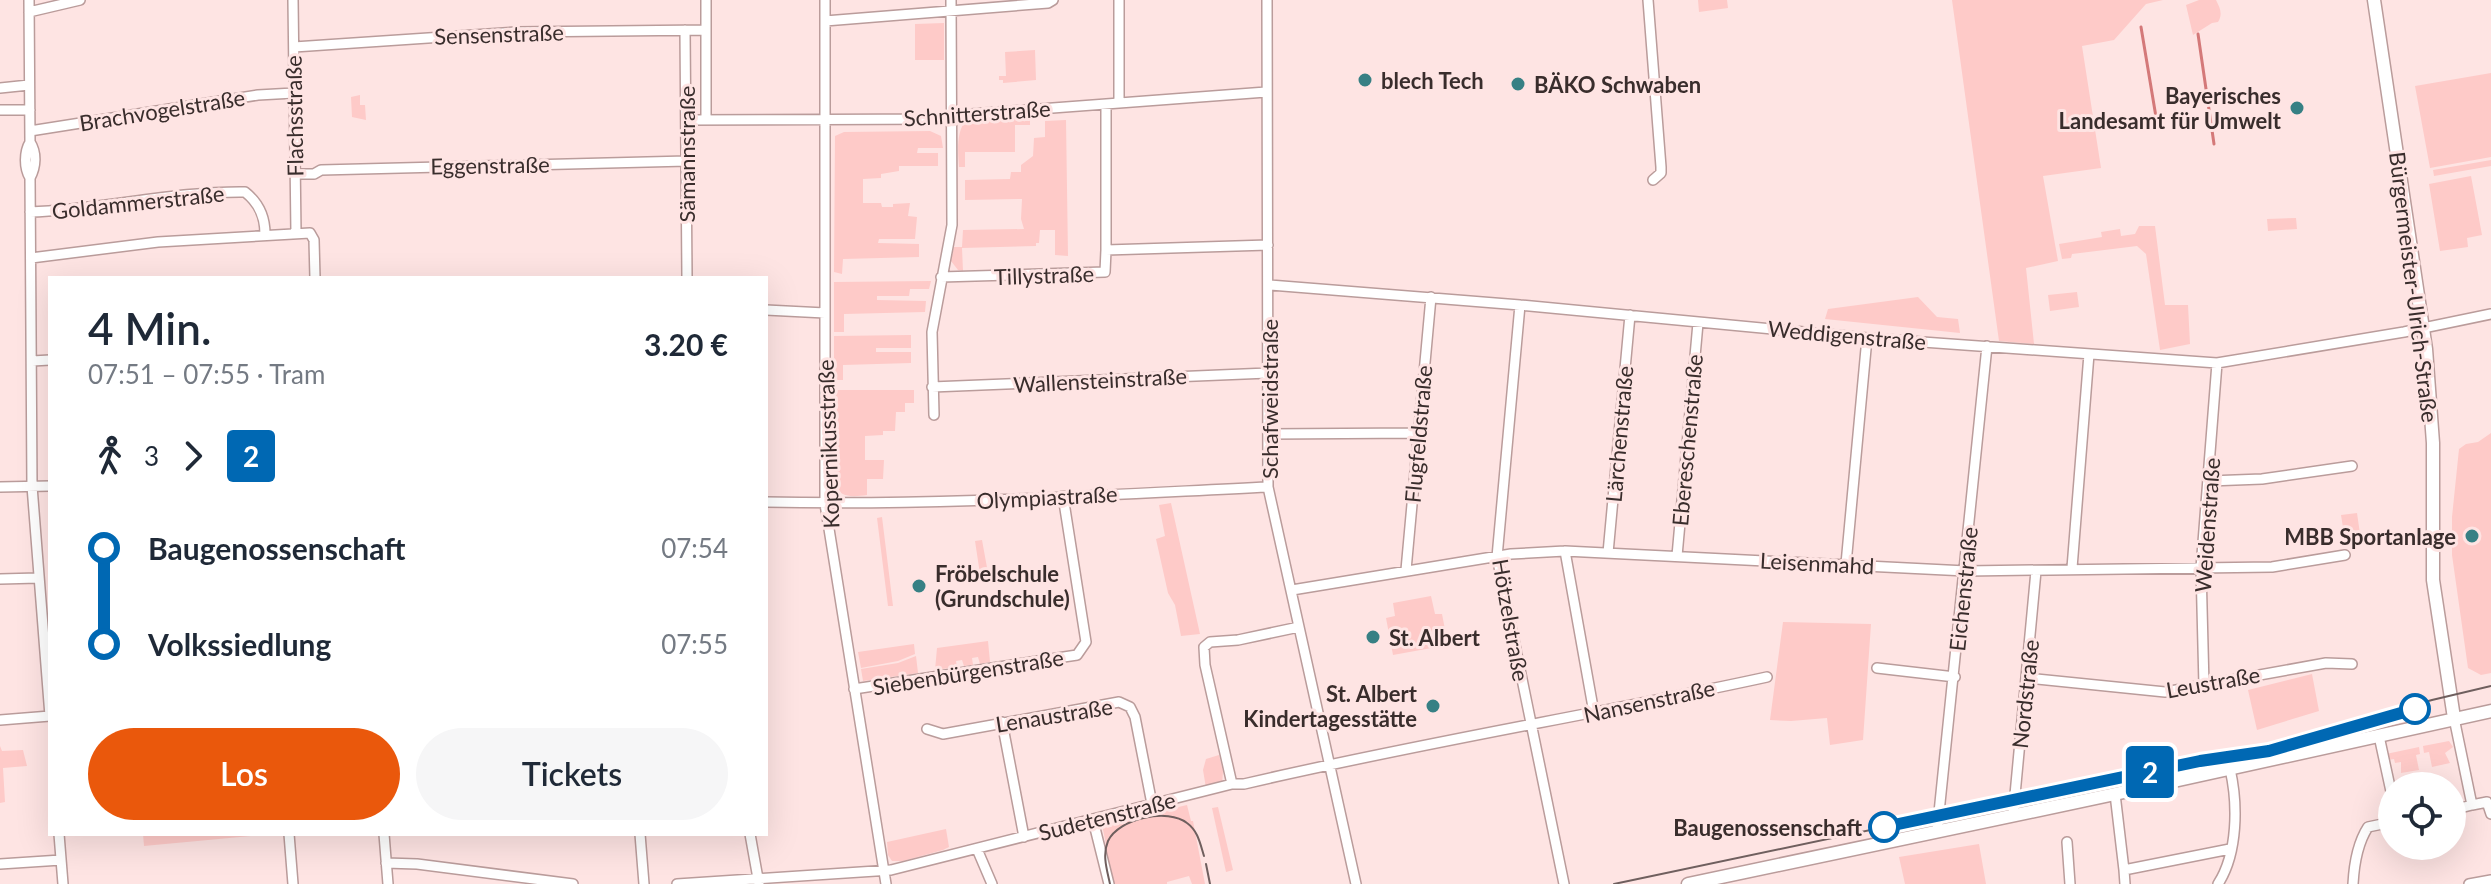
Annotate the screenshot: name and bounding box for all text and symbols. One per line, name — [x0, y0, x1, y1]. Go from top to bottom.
street label: Sensenstraße — [434, 18, 564, 50]
street label: Flachsstraße — [279, 55, 309, 177]
place label: blech Tech — [1381, 67, 1484, 94]
marker: blech Tech — [1356, 71, 1374, 89]
place label: BÄKO Schwaben — [1534, 71, 1701, 98]
marker: BÄKO Schwaben — [1509, 75, 1527, 93]
place label: Bayerisches Landesamt für Umwelt — [2059, 82, 2282, 134]
street label: Brachvogelstraße — [77, 84, 247, 136]
street label: Sämannstraße — [673, 86, 700, 222]
street label: Schnitterstraße — [903, 94, 1051, 132]
marker: Bayerisches Landesamt für Umwelt — [2288, 99, 2306, 117]
street label: Eggenstraße — [430, 150, 550, 180]
street label: Bürgermeister-Ulrich-Straße — [2384, 150, 2444, 424]
street label: Goldammerstraße — [50, 180, 226, 224]
street label: Tillystraße — [993, 260, 1095, 290]
text: 4 Min. — [88, 302, 211, 354]
street label: Weddigenstraße — [1767, 315, 1927, 355]
street label: Schafweidstraße — [1256, 319, 1283, 479]
text: 3.20 € — [644, 326, 728, 362]
street label: Ebereschenstraße — [1666, 353, 1708, 527]
text: 07:51 – 07:55 · Tram — [88, 358, 325, 390]
street label: Kopernikusstraße — [812, 359, 844, 529]
street label: Wallensteinstraße — [1012, 362, 1188, 398]
street label: Flugfeldstraße — [1399, 364, 1437, 504]
street label: Lärchenstraße — [1600, 365, 1638, 503]
icon: walk — [88, 434, 132, 478]
icon: forward — [171, 434, 215, 478]
text: 2 — [243, 439, 259, 473]
text: 3 — [144, 440, 159, 472]
street label: Weidenstraße — [2189, 457, 2225, 593]
street label: Olympiastraße — [976, 480, 1118, 514]
place label: MBB Sportanlage — [2284, 523, 2456, 550]
street label: Eichenstraße — [1943, 525, 1983, 653]
marker: MBB Sportanlage — [2463, 527, 2481, 545]
text: Baugenossenschaft — [148, 530, 405, 566]
text: 07:54 — [661, 532, 728, 564]
street label: Leisenmahd — [1759, 547, 1875, 579]
street label: Hötzelstraße — [1487, 557, 1535, 683]
place label: Fröbelschule (Grundschule) — [935, 560, 1070, 612]
marker: Fröbelschule (Grundschule) — [910, 577, 928, 595]
place label: St. Albert — [1389, 624, 1481, 651]
text: Volkssiedlung — [148, 626, 331, 662]
text: 07:55 — [661, 628, 728, 660]
marker: St. Albert — [1364, 628, 1382, 646]
street label: Nordstraße — [2006, 638, 2044, 750]
street label: Siebenbürgenstraße — [871, 644, 1065, 700]
street label: Leustraße — [2164, 660, 2262, 704]
street label: Nansenstraße — [1581, 674, 1717, 728]
place label: St. Albert Kindertagesstätte — [1243, 680, 1418, 732]
street label: Lenaustraße — [994, 692, 1114, 738]
unlabelled marker — [2400, 694, 2430, 724]
marker: St. Albert Kindertagesstätte — [1424, 697, 1442, 715]
button: Los — [88, 728, 400, 820]
button: Tickets — [416, 728, 728, 820]
line badge: 2 — [2124, 746, 2176, 798]
text: 2 — [2142, 755, 2158, 789]
map controls — [2378, 772, 2466, 860]
button: locate — [2378, 772, 2466, 860]
street label: Sudetenstraße — [1036, 786, 1178, 846]
marker: Baugenossenschaft — [1869, 812, 1899, 842]
place label: Baugenossenschaft — [1673, 814, 1862, 841]

